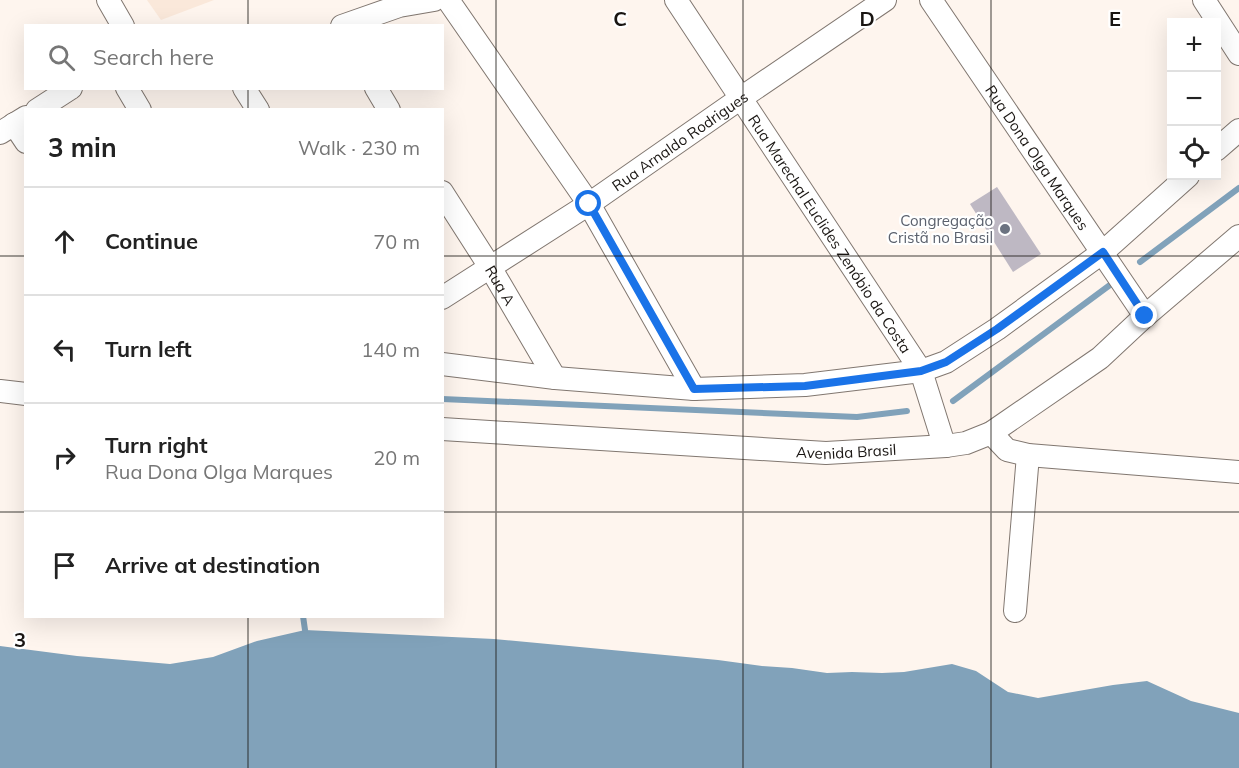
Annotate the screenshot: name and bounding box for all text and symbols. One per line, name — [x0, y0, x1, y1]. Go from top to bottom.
text: C — [613, 6, 627, 31]
text: D — [859, 6, 875, 31]
text: E — [1109, 6, 1121, 31]
map controls — [1167, 18, 1221, 180]
button: + — [1167, 18, 1221, 72]
search box — [24, 24, 444, 90]
icon: search — [45, 41, 78, 74]
text: Search here — [93, 43, 214, 71]
button: − — [1167, 72, 1221, 126]
street label: Rua Dona Olga Marques — [982, 81, 1093, 234]
street label: Rua Arnaldo Rodrigues — [608, 87, 751, 195]
street label: Rua Marechal Euclides Zenóbio da Costa — [745, 111, 916, 357]
button: locate — [1167, 126, 1221, 180]
text: 3 min — [48, 131, 117, 164]
text: Walk · 230 m — [298, 135, 420, 160]
route start — [575, 190, 601, 216]
place label: Congregação Cristã no Brasil — [888, 211, 993, 247]
marker: Congregação Cristã no Brasil — [998, 222, 1012, 236]
icon: ahead — [48, 225, 81, 258]
text: Continue — [105, 227, 198, 255]
text: 70 m — [373, 229, 420, 254]
street label: Rua A — [482, 262, 520, 308]
route end — [1131, 302, 1157, 328]
icon: left — [48, 333, 81, 366]
text: Turn left — [105, 335, 192, 363]
text: 140 m — [361, 337, 420, 362]
text: Turn right — [105, 431, 208, 459]
street label: Avenida Brasil — [796, 439, 897, 463]
icon: right — [48, 441, 81, 474]
text: 20 m — [373, 445, 420, 470]
text: Rua Dona Olga Marques — [105, 459, 333, 484]
icon: arrive — [48, 549, 81, 582]
text: Arrive at destination — [105, 551, 320, 579]
text: 3 — [14, 627, 26, 652]

